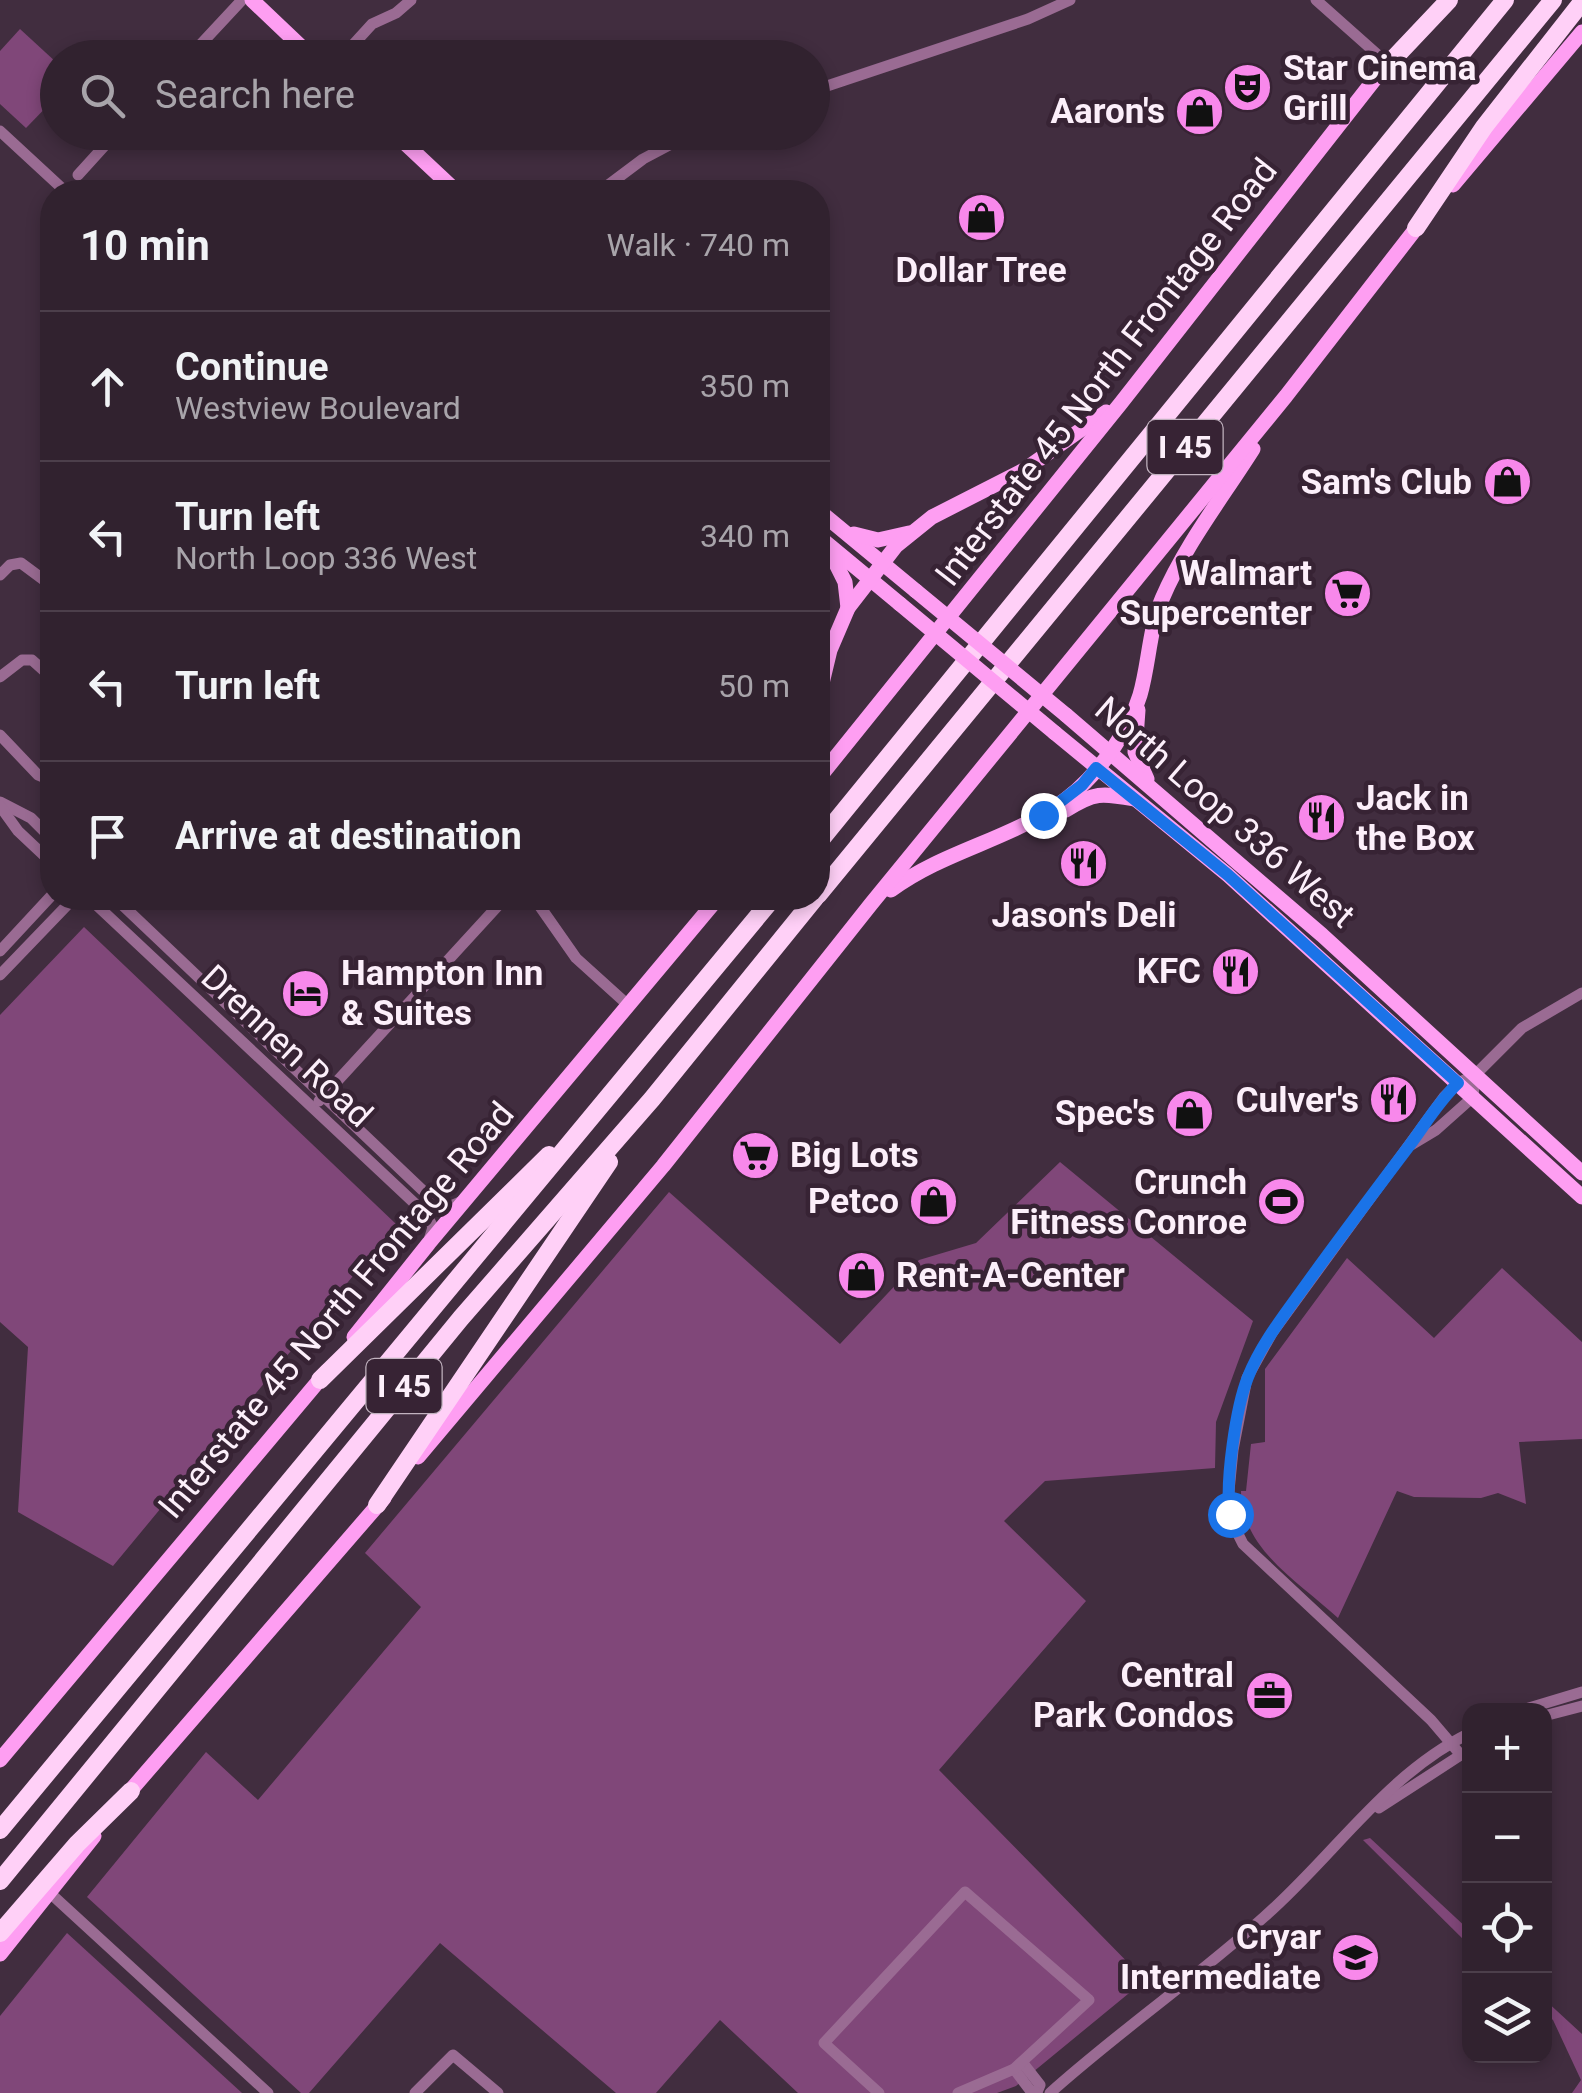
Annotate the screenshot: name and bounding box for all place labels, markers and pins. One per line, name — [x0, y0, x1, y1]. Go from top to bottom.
place label: Star Cinema Grill — [1283, 48, 1476, 129]
theatre icon: Star Cinema Grill — [1222, 62, 1274, 114]
shop icon: Aaron's — [1174, 85, 1226, 137]
place label: Aaron's — [1050, 91, 1165, 132]
shop icon: Dollar Tree — [955, 192, 1007, 244]
place label: Dollar Tree — [895, 250, 1067, 291]
shop icon: Sam's Club — [1481, 456, 1533, 508]
place label: Sam's Club — [1301, 462, 1472, 503]
place label: Walmart Supercenter — [1119, 553, 1312, 634]
supermarket icon: Walmart Supercenter — [1321, 567, 1373, 619]
place label: Jack in the Box — [1356, 778, 1475, 859]
restaurant icon: Jack in the Box — [1295, 792, 1347, 844]
restaurant icon: Jason's Deli — [1058, 837, 1110, 889]
place label: Jason's Deli — [991, 895, 1177, 936]
restaurant icon: KFC — [1210, 945, 1262, 997]
place label: KFC — [1137, 951, 1201, 992]
place label: Hampton Inn & Suites — [341, 953, 543, 1034]
hotel icon: Hampton Inn & Suites — [280, 967, 332, 1019]
restaurant icon: Culver's — [1368, 1074, 1420, 1126]
place label: Culver's — [1236, 1080, 1359, 1121]
shop icon: Spec's — [1164, 1087, 1216, 1139]
place label: Spec's — [1055, 1093, 1155, 1134]
supermarket icon: Big Lots — [729, 1129, 781, 1181]
place label: Big Lots — [790, 1135, 919, 1176]
place label: Crunch Fitness Conroe — [1010, 1162, 1247, 1243]
shop icon: Petco — [908, 1175, 960, 1227]
sports icon: Crunch Fitness Conroe — [1256, 1176, 1308, 1228]
place label: Petco — [808, 1181, 899, 1222]
shop icon: Rent-A-Center — [835, 1249, 887, 1301]
place label: Rent-A-Center — [896, 1255, 1125, 1296]
place label: Central Park Condos — [1033, 1655, 1234, 1736]
office icon: Central Park Condos — [1243, 1669, 1295, 1721]
place label: Cryar Intermediate — [1120, 1917, 1321, 1998]
school or university icon: Cryar Intermediate — [1330, 1931, 1382, 1983]

